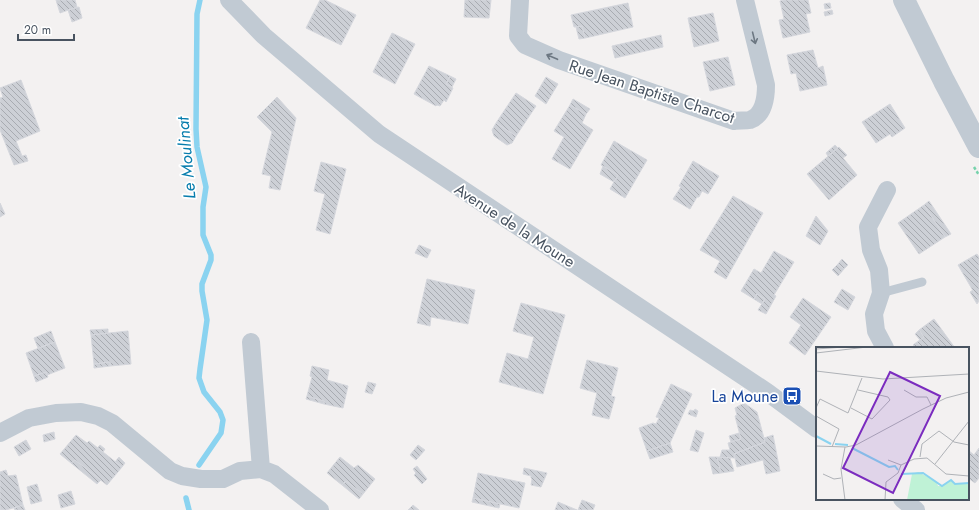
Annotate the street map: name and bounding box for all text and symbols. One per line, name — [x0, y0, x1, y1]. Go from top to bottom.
scale bar — [18, 16, 74, 42]
text: 20 m — [24, 21, 51, 39]
one-way arrow — [751, 31, 759, 44]
one-way arrow — [547, 53, 559, 61]
street label: Rue Jean Baptiste Charcot — [566, 54, 738, 129]
water label: Le Moulinat — [170, 115, 202, 200]
street label: Avenue de la Moune — [450, 178, 580, 273]
inset map — [816, 347, 969, 500]
place label: La Moune — [712, 385, 778, 408]
bus stop icon: La Moune — [781, 385, 803, 407]

